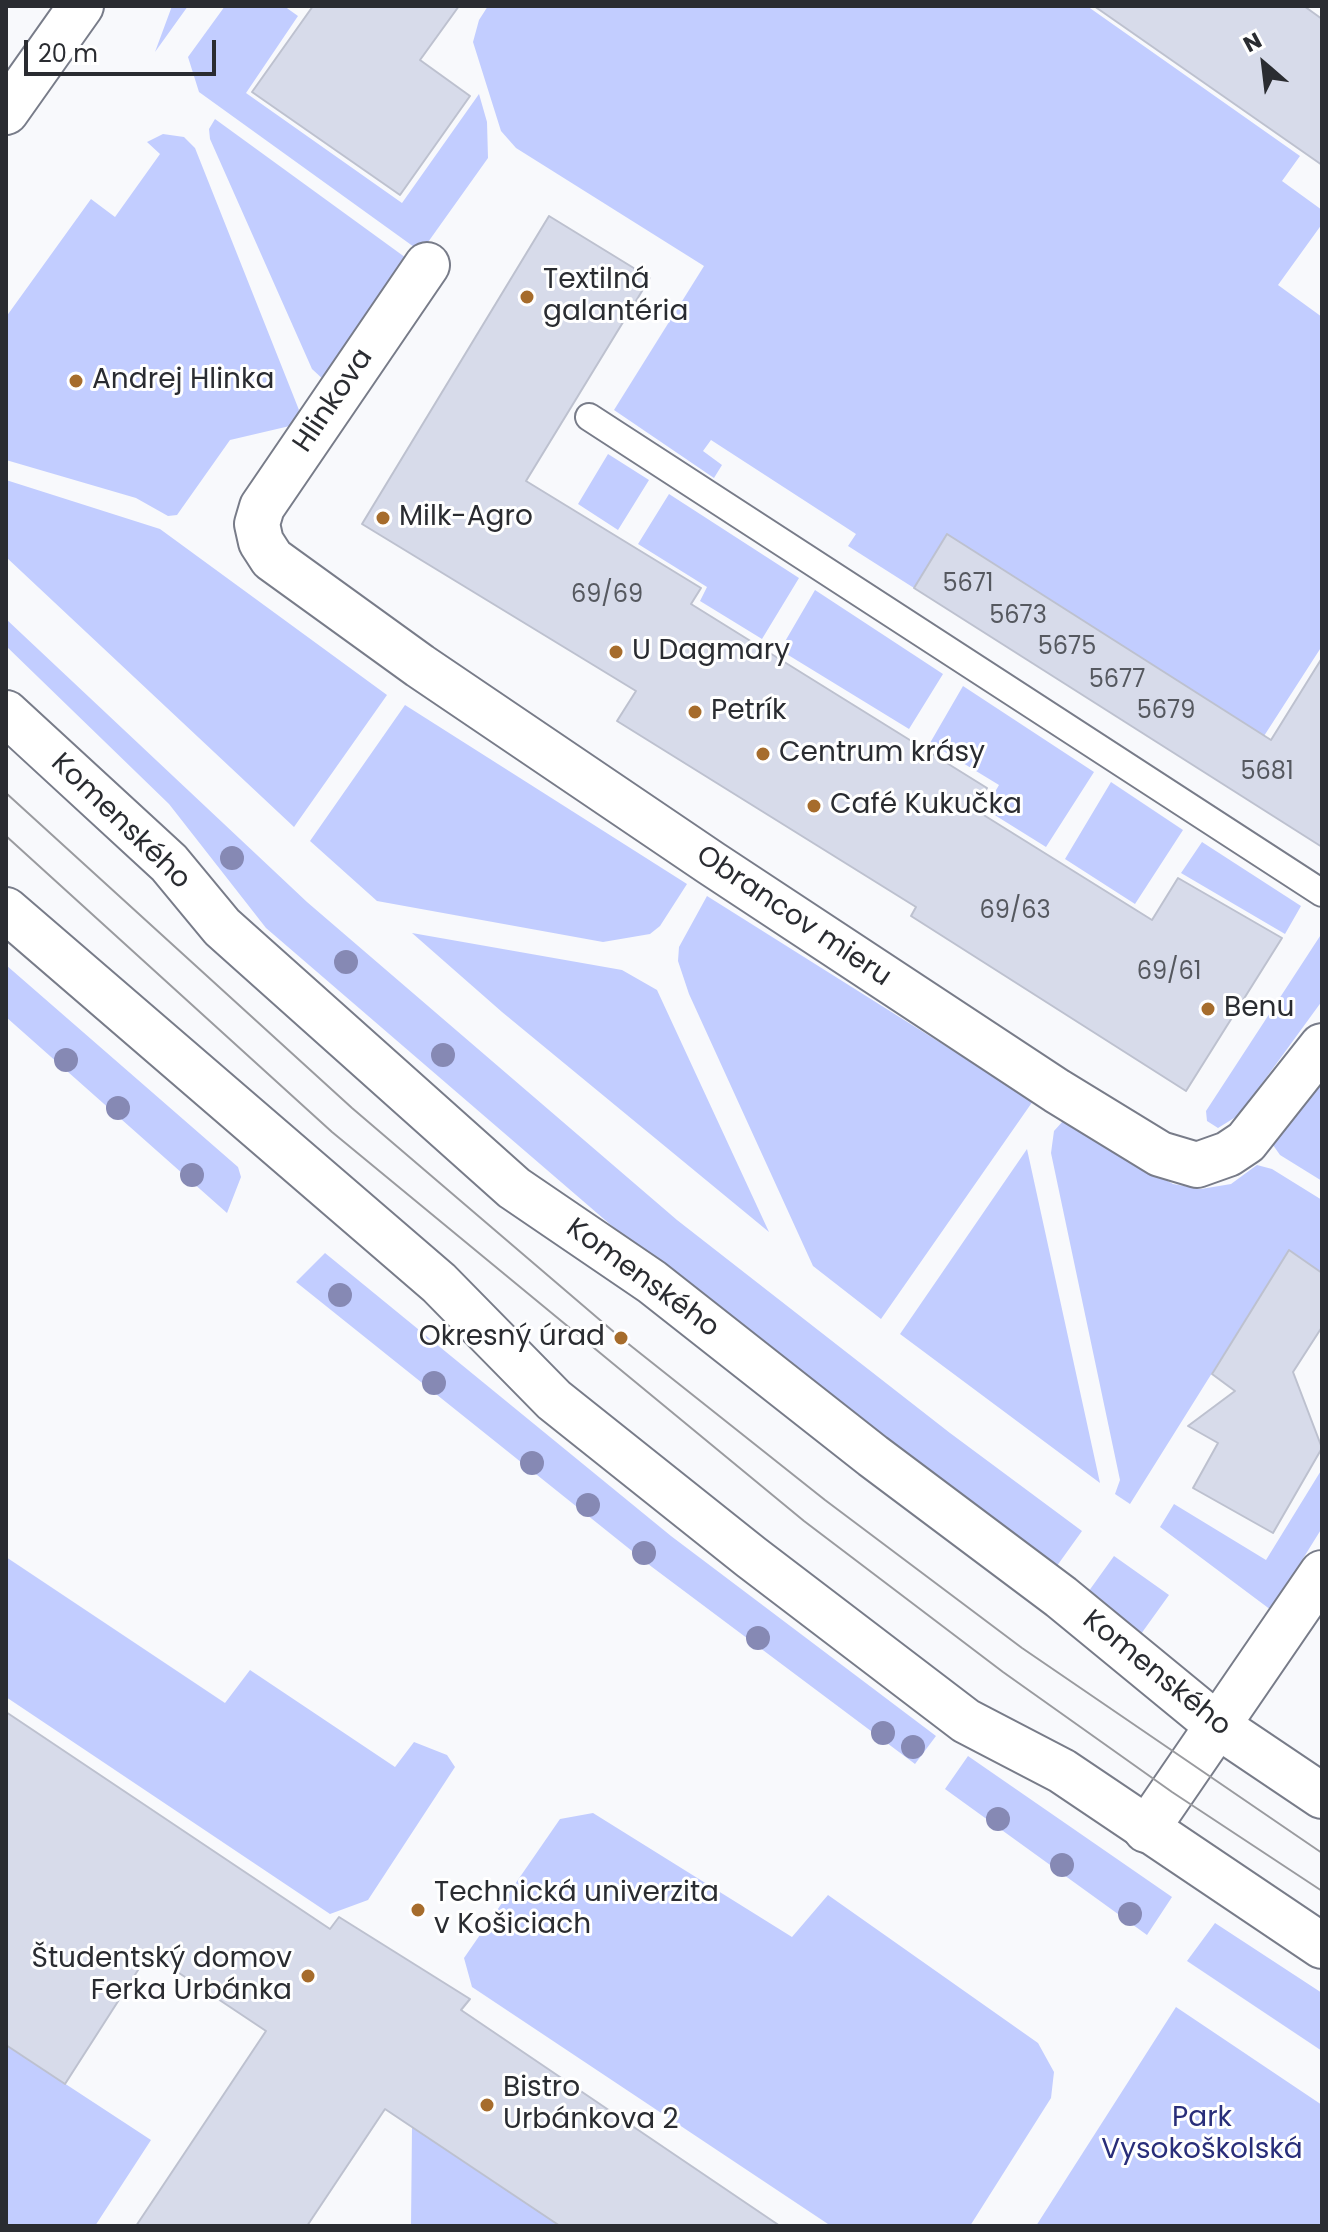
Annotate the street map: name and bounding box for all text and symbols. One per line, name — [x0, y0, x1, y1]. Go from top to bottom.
scale bar — [28, 24, 220, 74]
north arrow — [1224, 24, 1304, 104]
text: N — [1238, 25, 1267, 60]
text: 20 m — [38, 37, 98, 70]
place label: Textilná galantéria — [543, 264, 688, 330]
marker: Textilná galantéria — [518, 288, 536, 306]
street label: Hlinkova — [287, 343, 381, 459]
place label: Andrej Hlinka — [92, 364, 274, 398]
marker: Andrej Hlinka — [67, 372, 85, 390]
place label: Milk-Agro — [399, 501, 533, 535]
marker: Milk-Agro — [374, 509, 392, 527]
house number: 5671 — [942, 571, 994, 599]
house number: 69/69 — [571, 582, 643, 610]
house number: 5673 — [989, 603, 1047, 631]
house number: 5675 — [1038, 634, 1096, 662]
place label: U Dagmary — [632, 635, 790, 669]
marker: U Dagmary — [607, 643, 625, 661]
house number: 5677 — [1089, 667, 1145, 695]
place label: Petrík — [711, 695, 787, 729]
house number: 5679 — [1137, 698, 1195, 726]
marker: Petrík — [686, 703, 704, 721]
place label: Centrum krásy — [779, 737, 985, 771]
marker: Centrum krásy — [754, 745, 772, 763]
street label: Komenského — [43, 747, 197, 897]
house number: 5681 — [1240, 759, 1294, 787]
place label: Café Kukučka — [830, 789, 1022, 823]
marker: Café Kukučka — [805, 797, 823, 815]
street label: Obrancov mieru — [689, 839, 897, 995]
house number: 69/63 — [979, 898, 1051, 926]
house number: 69/61 — [1137, 959, 1201, 987]
place label: Benu — [1224, 992, 1294, 1026]
marker: Benu — [1199, 1000, 1217, 1018]
street label: Komenského — [559, 1212, 725, 1346]
place label: Okresný úrad — [419, 1321, 605, 1355]
marker: Okresný úrad — [612, 1329, 630, 1347]
street label: Komenského — [1075, 1604, 1237, 1744]
place label: Technická univerzita v Košiciach — [434, 1877, 719, 1943]
marker: Technická univerzita v Košiciach — [409, 1901, 427, 1919]
place label: Študentský domov Ferka Urbánka — [31, 1943, 292, 2009]
marker: Študentský domov Ferka Urbánka — [299, 1967, 317, 1985]
place label: Bistro Urbánkova 2 — [503, 2072, 679, 2138]
marker: Bistro Urbánkova 2 — [478, 2096, 496, 2114]
park label: Park Vysokoškolská — [1101, 2102, 1303, 2168]

